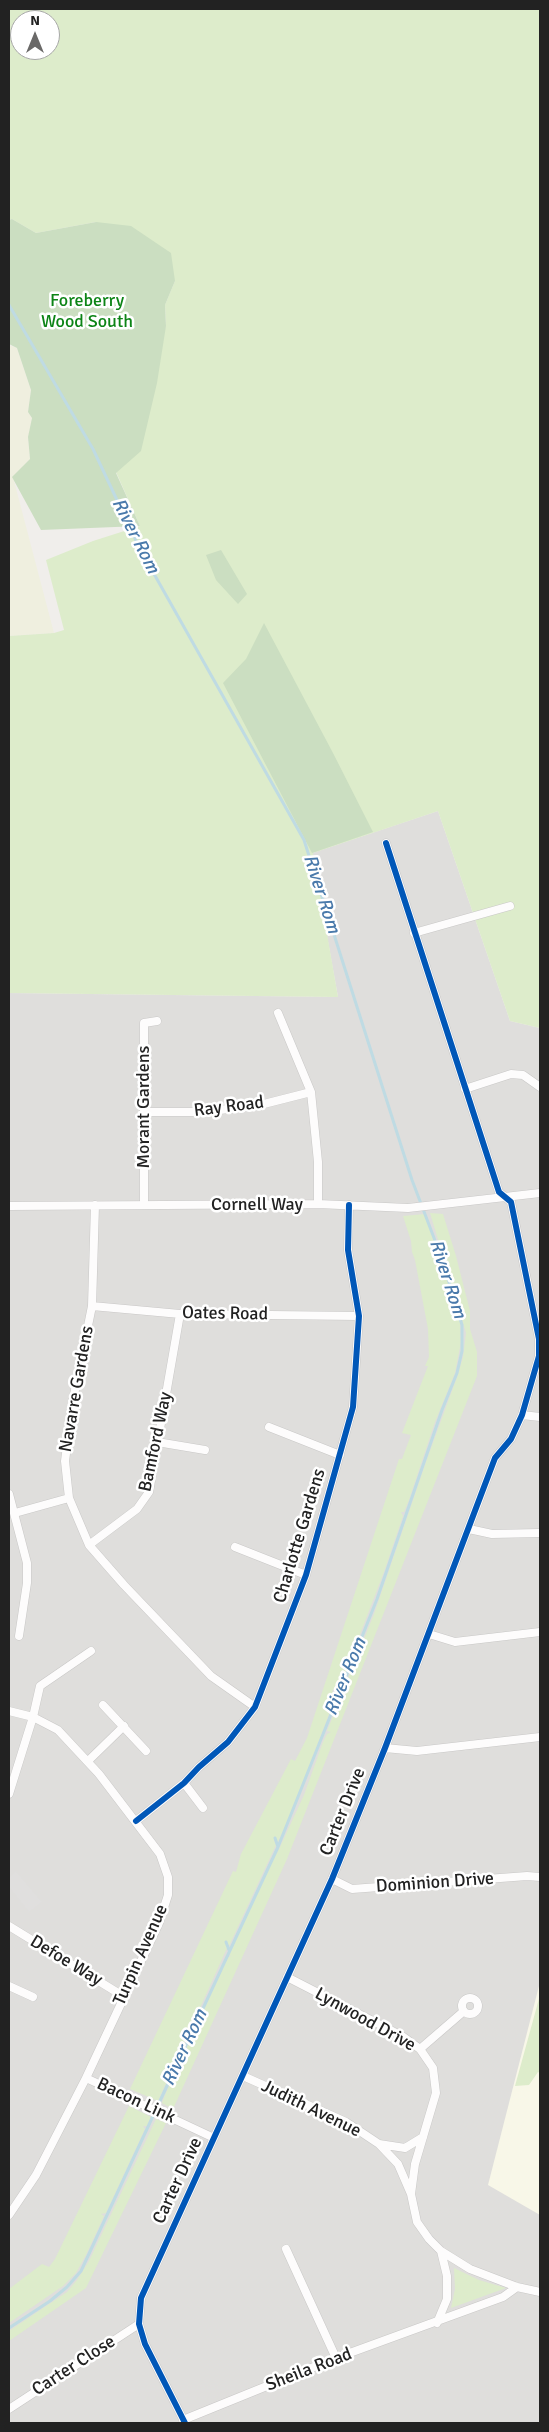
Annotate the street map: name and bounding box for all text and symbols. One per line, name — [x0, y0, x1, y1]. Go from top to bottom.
north arrow — [10, 10, 60, 60]
text: N — [30, 12, 40, 29]
park label: Foreberry Wood South — [41, 290, 133, 332]
water label: River Rom — [106, 494, 164, 578]
water label: River Rom — [298, 852, 344, 936]
street label: Morant Gardens — [133, 1046, 155, 1168]
street label: Ray Road — [193, 1092, 265, 1122]
street label: Cornell Way — [211, 1194, 303, 1216]
water label: River Rom — [424, 1237, 470, 1321]
street label: Oates Road — [182, 1302, 268, 1326]
street label: Navarre Gardens — [55, 1324, 99, 1454]
street label: Bamford Way — [135, 1390, 177, 1494]
street label: Charlotte Gardens — [269, 1466, 331, 1606]
water label: River Rom — [320, 1635, 372, 1719]
street label: Carter Drive — [316, 1765, 370, 1859]
street label: Dominion Drive — [375, 1868, 495, 1898]
street label: Turpin Avenue — [109, 1901, 173, 2009]
street label: Defoe Way — [26, 1931, 106, 1991]
street label: Lynwood Drive — [311, 1983, 419, 2057]
water label: River Rom — [157, 2006, 213, 2090]
street label: Bacon Link — [93, 2073, 179, 2129]
street label: Judith Avenue — [257, 2076, 365, 2142]
street label: Carter Drive — [149, 2134, 207, 2228]
street label: Carter Close — [28, 2331, 120, 2401]
street label: Sheila Road — [263, 2344, 355, 2396]

